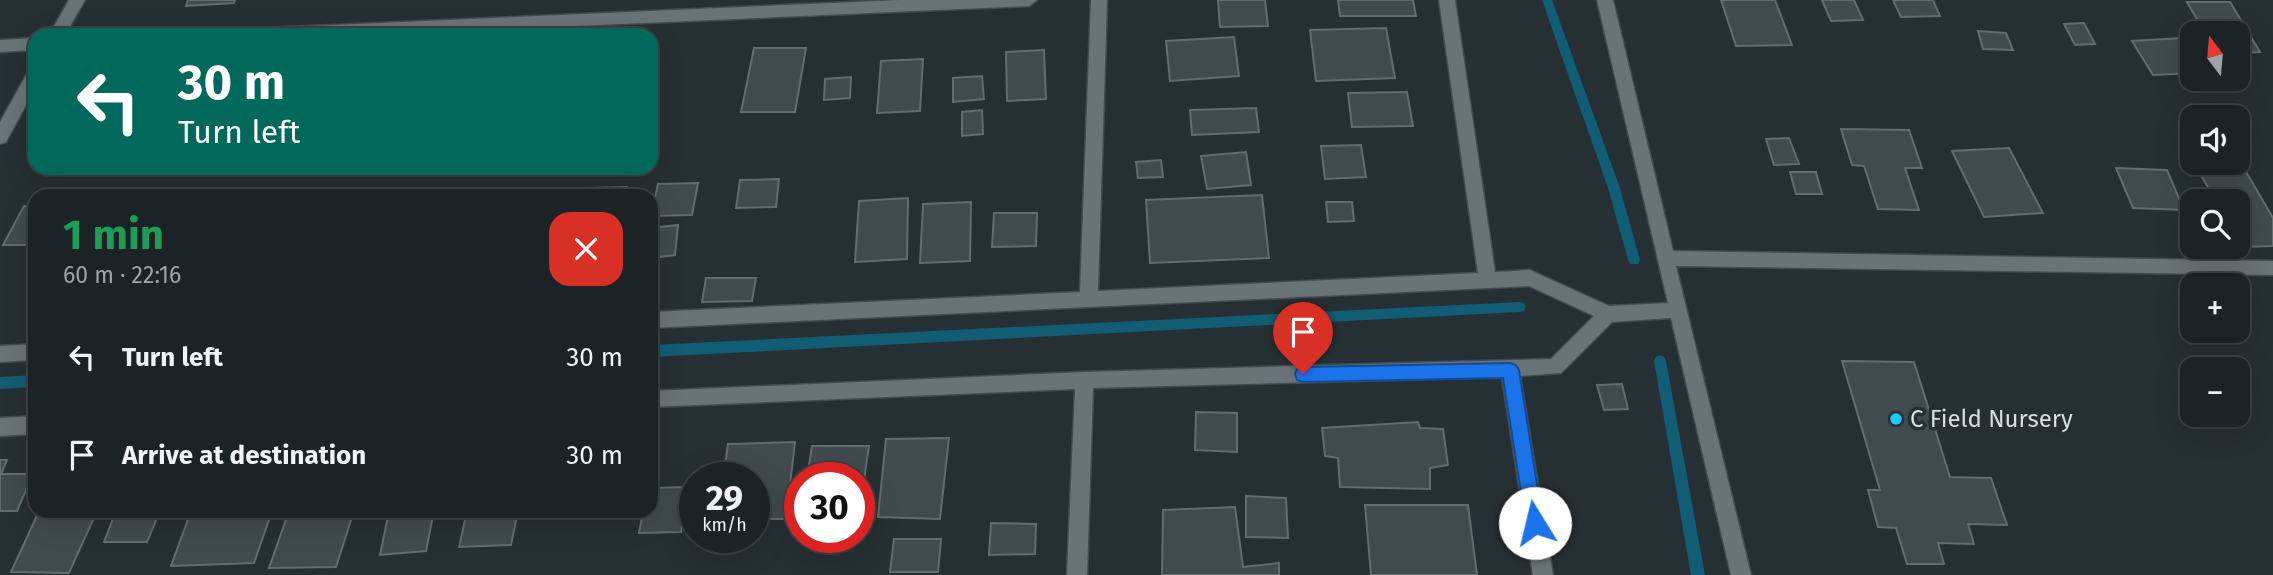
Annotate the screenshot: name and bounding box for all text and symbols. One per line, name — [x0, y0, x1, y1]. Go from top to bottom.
north arrow — [2180, 21, 2250, 91]
map controls — [2180, 21, 2250, 427]
text: 30 m — [178, 53, 285, 112]
icon: left — [63, 56, 154, 147]
button: sound — [2180, 105, 2250, 175]
text: Turn left — [178, 113, 300, 151]
button: search — [2180, 189, 2250, 259]
text: 1 min — [63, 210, 164, 260]
button: close — [549, 212, 623, 286]
text: 60 m · 22:16 — [63, 261, 181, 289]
button: + — [2180, 273, 2250, 343]
pin — [1273, 302, 1333, 374]
icon: arrive — [1284, 313, 1322, 351]
icon: left — [63, 338, 101, 376]
text: Turn left — [122, 342, 223, 373]
text: 30 m — [566, 342, 623, 373]
button: − — [2180, 357, 2250, 427]
place label: C Field Nursery — [1910, 405, 2073, 433]
marker: C Field Nursery — [1888, 411, 1904, 427]
icon: arrive — [63, 436, 101, 474]
text: Arrive at destination — [122, 440, 366, 471]
text: 30 m — [566, 440, 623, 471]
speed limit sign: 30 — [784, 462, 875, 553]
text: 29 — [706, 477, 743, 519]
position arrow — [1498, 486, 1572, 560]
text: km/h — [702, 514, 747, 536]

